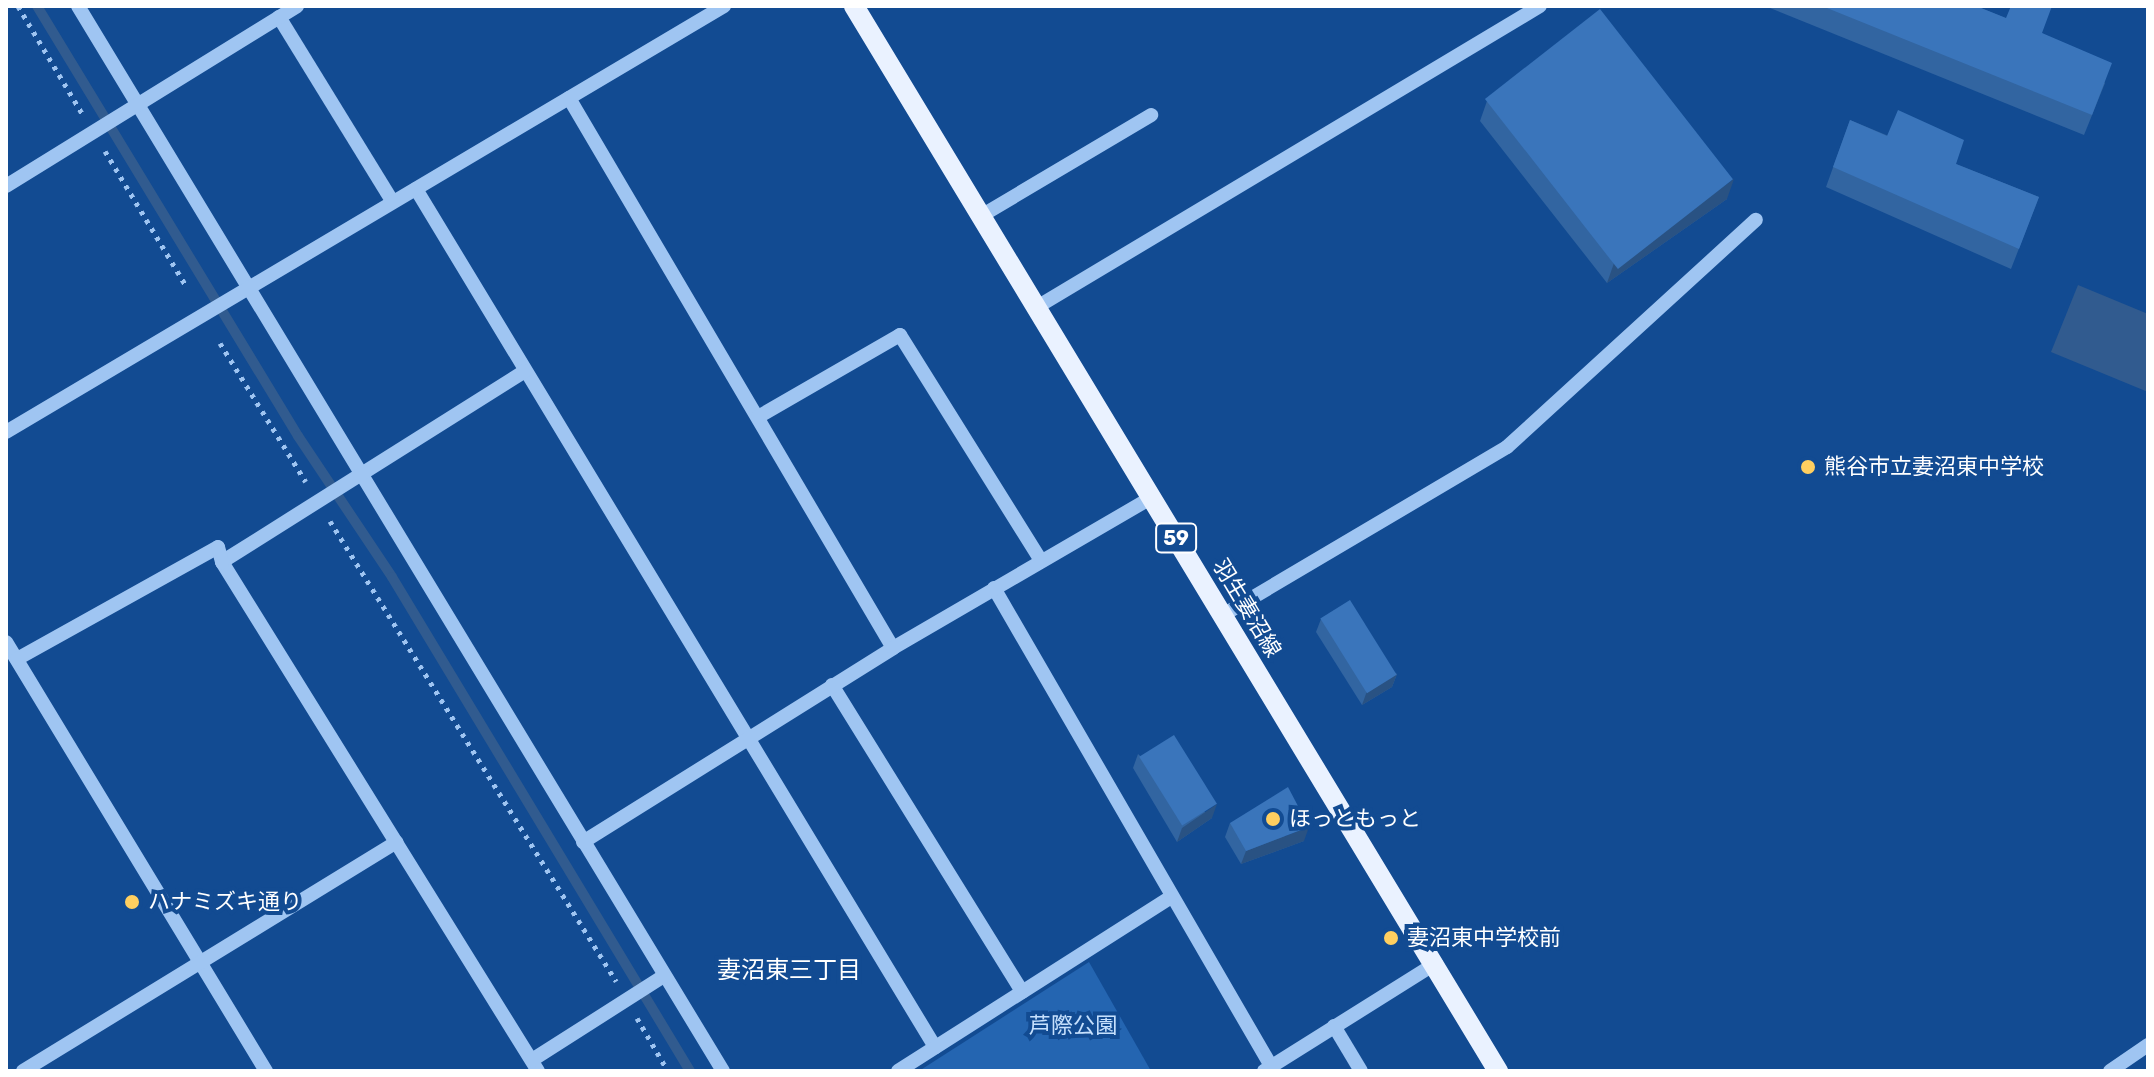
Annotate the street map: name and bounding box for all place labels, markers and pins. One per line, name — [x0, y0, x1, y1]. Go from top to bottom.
place label: 熊谷市立妻沼東中学校 — [1824, 454, 2044, 480]
marker: 熊谷市立妻沼東中学校 — [1799, 458, 1817, 476]
place label: ほっともっと — [1289, 806, 1421, 832]
marker: ほっともっと — [1264, 810, 1282, 828]
place label: ハナミズキ通り — [148, 889, 302, 915]
marker: ハナミズキ通り — [123, 893, 141, 911]
place label: 妻沼東中学校前 — [1407, 925, 1561, 951]
marker: 妻沼東中学校前 — [1382, 929, 1400, 947]

